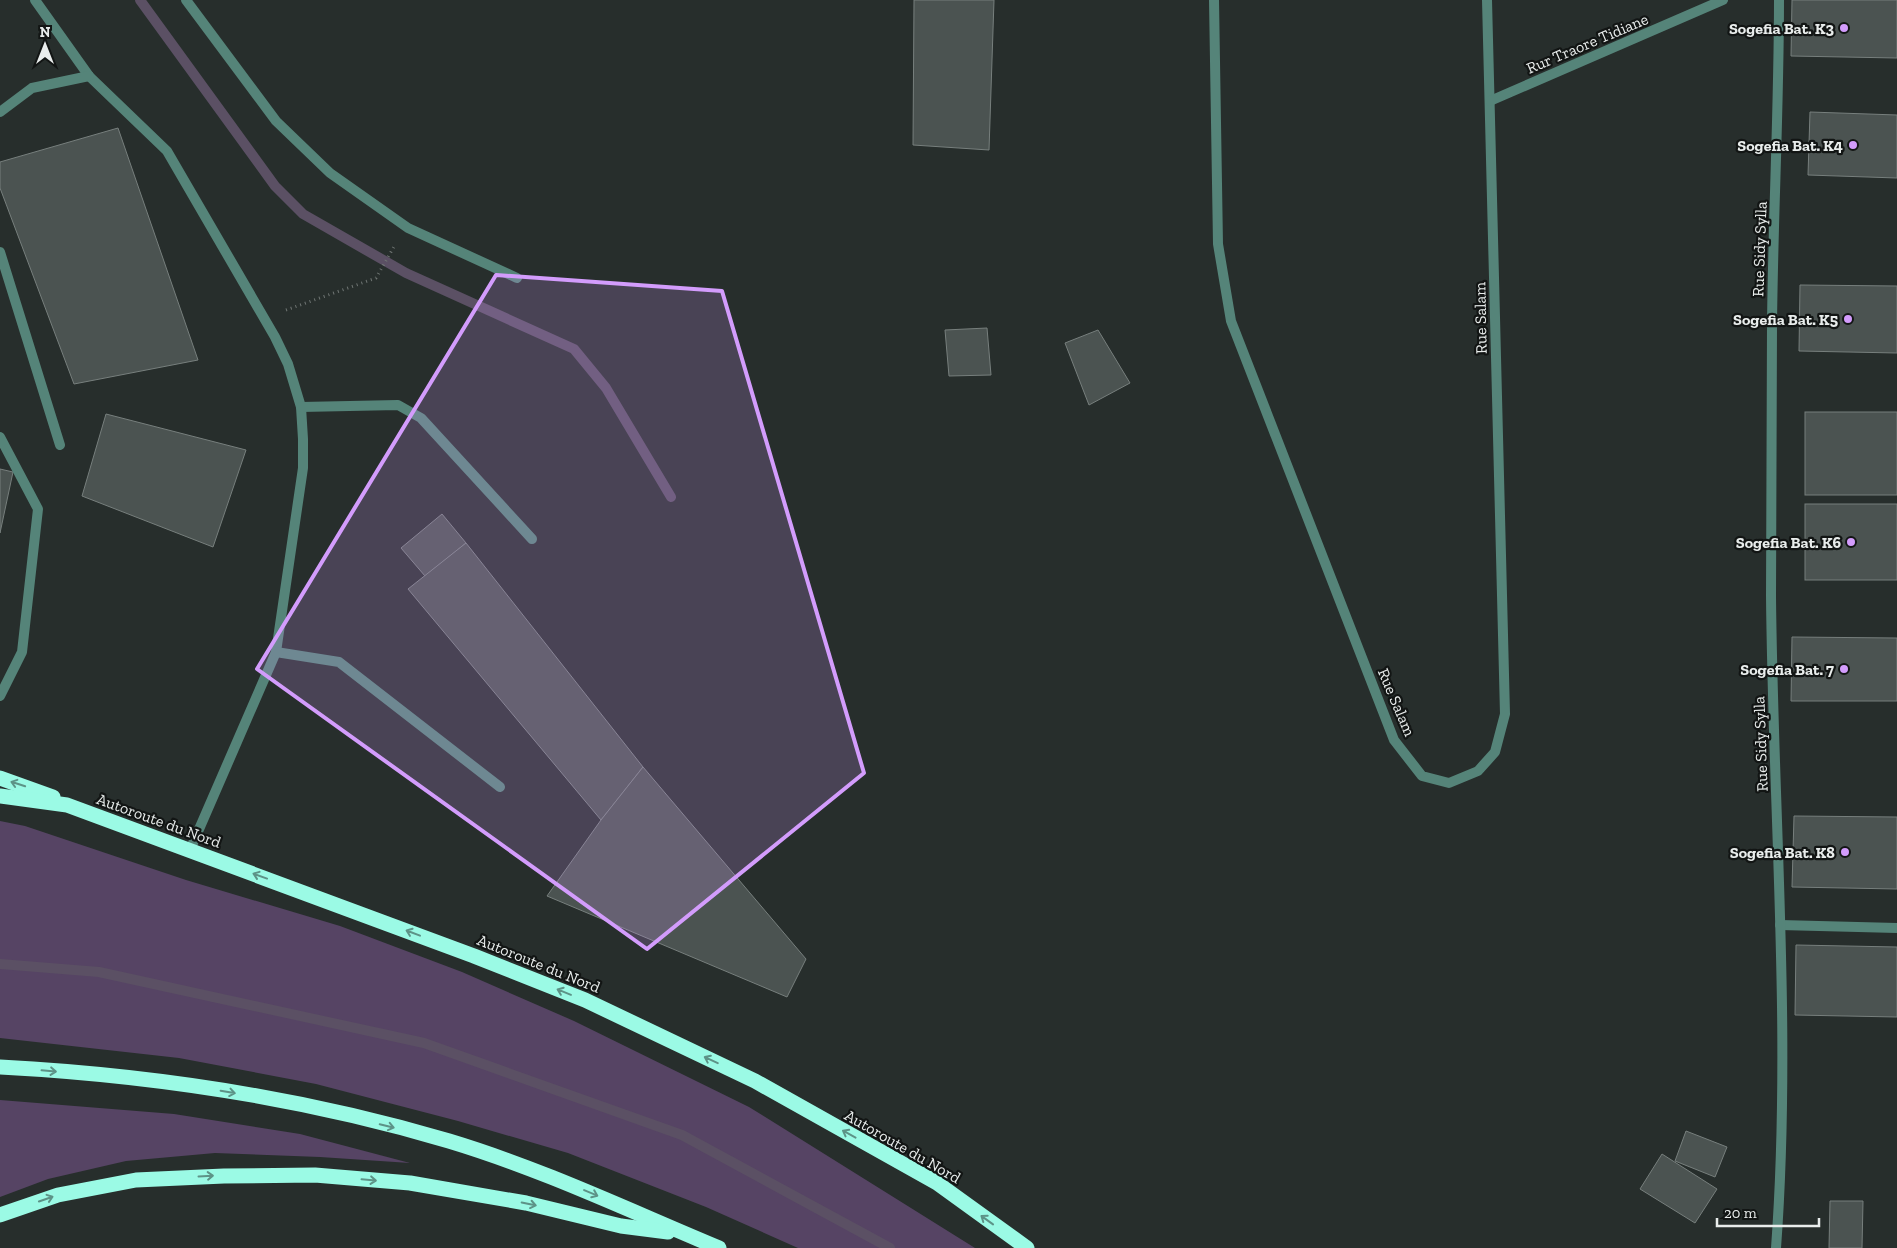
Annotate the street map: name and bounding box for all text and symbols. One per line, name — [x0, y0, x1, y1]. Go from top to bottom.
street label: Rur Traore Tidiane — [1523, 9, 1651, 78]
place label: Sogefia Bat. K3 — [1729, 19, 1834, 38]
north arrow — [20, 20, 70, 70]
marker: Sogefia Bat. K3 — [1838, 22, 1850, 34]
text: N — [40, 24, 51, 41]
place label: Sogefia Bat. K4 — [1737, 136, 1843, 155]
marker: Sogefia Bat. K4 — [1847, 139, 1859, 151]
street label: Rue Sidy Sylla — [1748, 201, 1771, 297]
street label: Rue Salam — [1470, 282, 1491, 354]
place label: Sogefia Bat. K5 — [1733, 310, 1838, 329]
marker: Sogefia Bat. K5 — [1842, 313, 1854, 325]
place label: Sogefia Bat. K6 — [1736, 533, 1841, 552]
marker: Sogefia Bat. K6 — [1845, 536, 1857, 548]
place label: Sogefia Bat. 7 — [1740, 660, 1834, 679]
marker: Sogefia Bat. 7 — [1838, 663, 1850, 675]
street label: Rue Salam — [1374, 665, 1419, 739]
street label: Rue Sidy Sylla — [1749, 696, 1772, 792]
one-way arrow — [11, 779, 26, 788]
street label: Autoroute du Nord — [94, 789, 224, 852]
place label: Sogefia Bat. K8 — [1730, 843, 1835, 862]
marker: Sogefia Bat. K8 — [1839, 846, 1851, 858]
one-way arrow — [253, 871, 268, 880]
one-way arrow — [405, 928, 421, 937]
street label: Autoroute du Nord — [475, 930, 603, 997]
one-way arrow — [557, 986, 572, 996]
one-way arrow — [704, 1055, 719, 1064]
one-way arrow — [40, 1066, 56, 1075]
one-way arrow — [220, 1087, 236, 1097]
street label: Autoroute du Nord — [841, 1106, 964, 1187]
one-way arrow — [379, 1121, 395, 1131]
one-way arrow — [842, 1129, 857, 1139]
one-way arrow — [198, 1172, 214, 1181]
one-way arrow — [360, 1175, 376, 1185]
one-way arrow — [583, 1189, 598, 1199]
one-way arrow — [38, 1194, 53, 1203]
scale bar — [1717, 1196, 1820, 1228]
one-way arrow — [521, 1200, 537, 1209]
text: 20 m — [1724, 1204, 1757, 1222]
one-way arrow — [980, 1215, 994, 1225]

